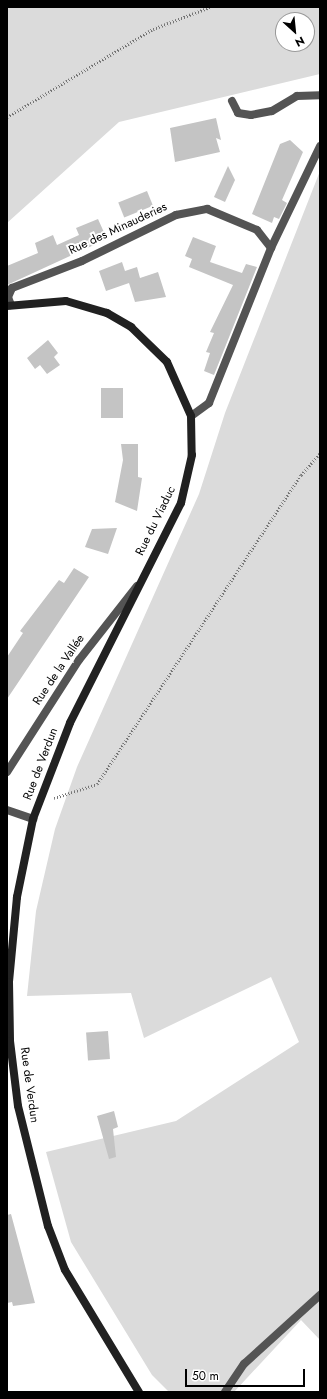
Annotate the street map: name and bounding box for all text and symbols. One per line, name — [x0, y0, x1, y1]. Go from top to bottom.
north arrow — [275, 12, 315, 52]
text: N — [292, 33, 308, 51]
street label: Rue des Minauderies — [67, 200, 169, 258]
street label: Rue du Viaduc — [133, 484, 179, 558]
street label: Rue de la Vallée — [30, 632, 88, 708]
street label: Rue de Verdun — [21, 726, 61, 802]
street label: Rue de Verdun — [17, 1046, 41, 1124]
scale bar — [187, 1361, 307, 1387]
text: 50 m — [192, 1367, 219, 1385]

